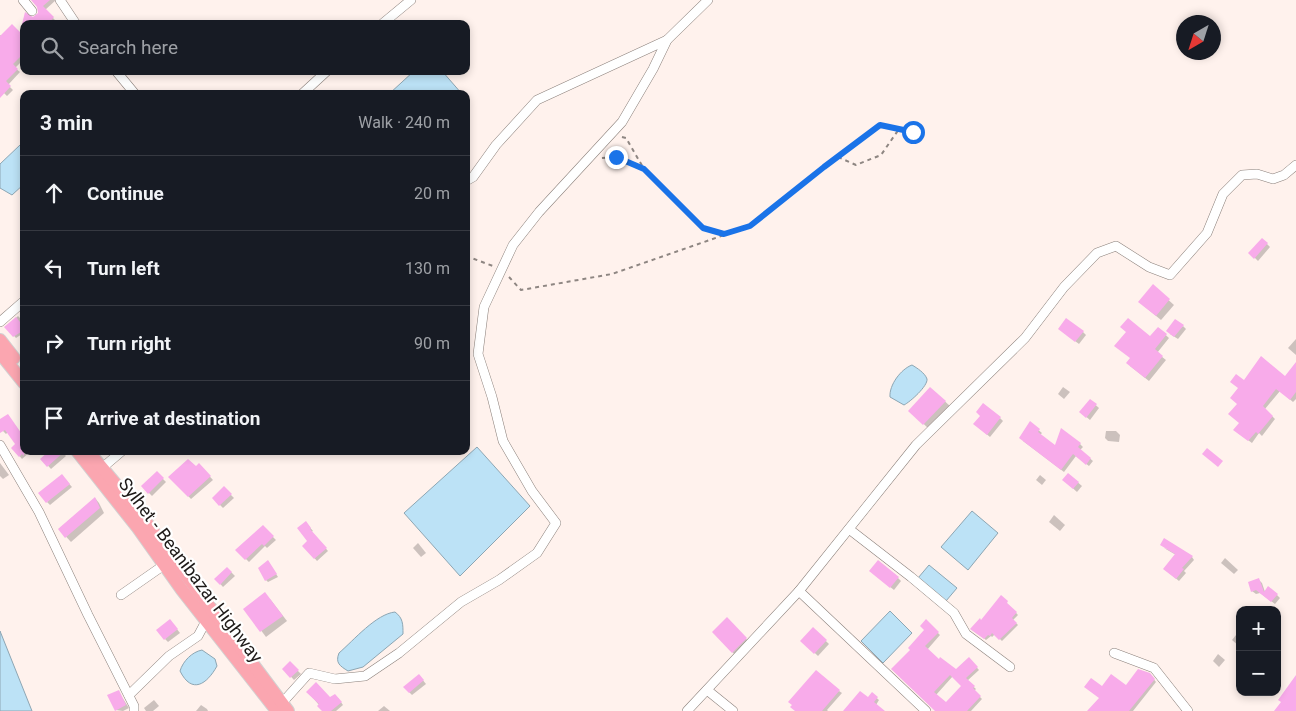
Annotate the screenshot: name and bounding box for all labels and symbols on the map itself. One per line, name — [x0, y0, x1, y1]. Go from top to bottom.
north arrow — [1176, 15, 1221, 60]
route start — [902, 121, 925, 144]
route end — [605, 146, 628, 169]
street label: Sylhet - Beanibazar Highway — [115, 474, 268, 667]

